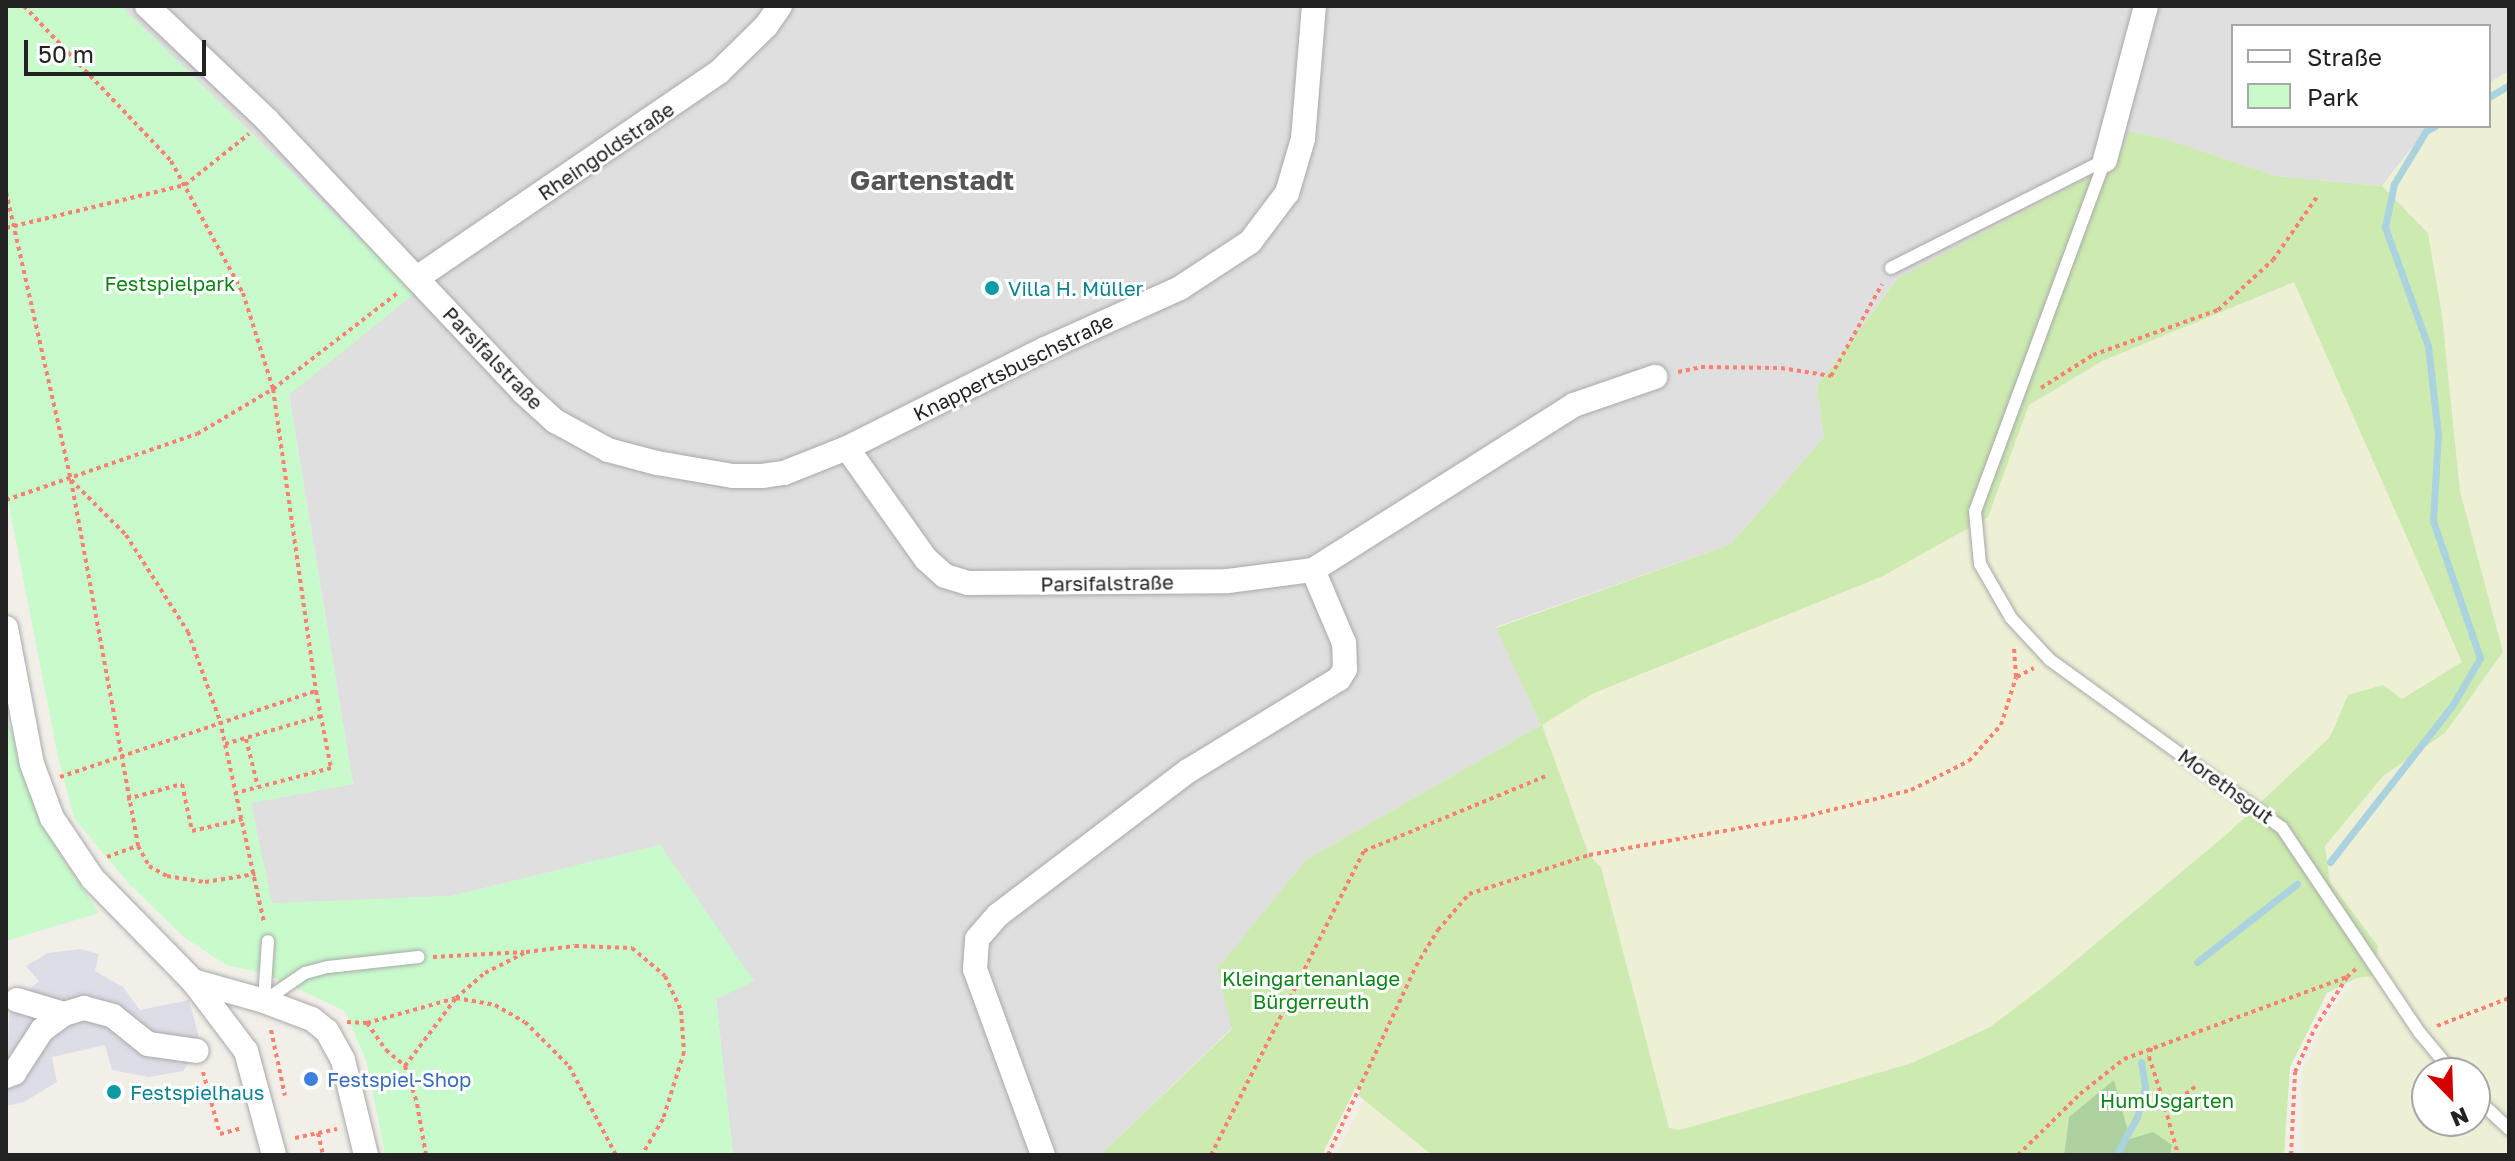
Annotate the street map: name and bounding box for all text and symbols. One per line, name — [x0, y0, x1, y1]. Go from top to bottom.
scale bar — [28, 24, 210, 74]
legend — [2231, 24, 2491, 128]
text: 50 m — [38, 39, 94, 68]
text: Straße — [2307, 42, 2382, 71]
text: Park — [2307, 82, 2359, 111]
street label: Rheingoldstraße — [534, 97, 678, 205]
district label: Gartenstadt — [850, 163, 1014, 197]
park label: Festspielpark — [105, 271, 235, 295]
place label: Villa H. Müller — [1008, 276, 1143, 300]
marker: Villa H. Müller — [983, 279, 1001, 297]
street label: Parsifalstraße — [438, 302, 548, 414]
street label: Knappertsbuschstraße — [909, 308, 1117, 426]
street label: Parsifalstraße — [1040, 570, 1174, 596]
street label: Morethsgut — [2174, 743, 2278, 829]
park label: Kleingartenanlage Bürgerreuth — [1222, 967, 1400, 1014]
north arrow — [2411, 1057, 2491, 1137]
place label: Festspiel-Shop — [327, 1067, 471, 1091]
marker: Festspiel-Shop — [302, 1070, 320, 1088]
place label: Festspielhaus — [130, 1080, 264, 1104]
marker: Festspielhaus — [105, 1083, 123, 1101]
park label: HumUsgarten — [2100, 1088, 2234, 1112]
text: N — [2447, 1102, 2473, 1133]

